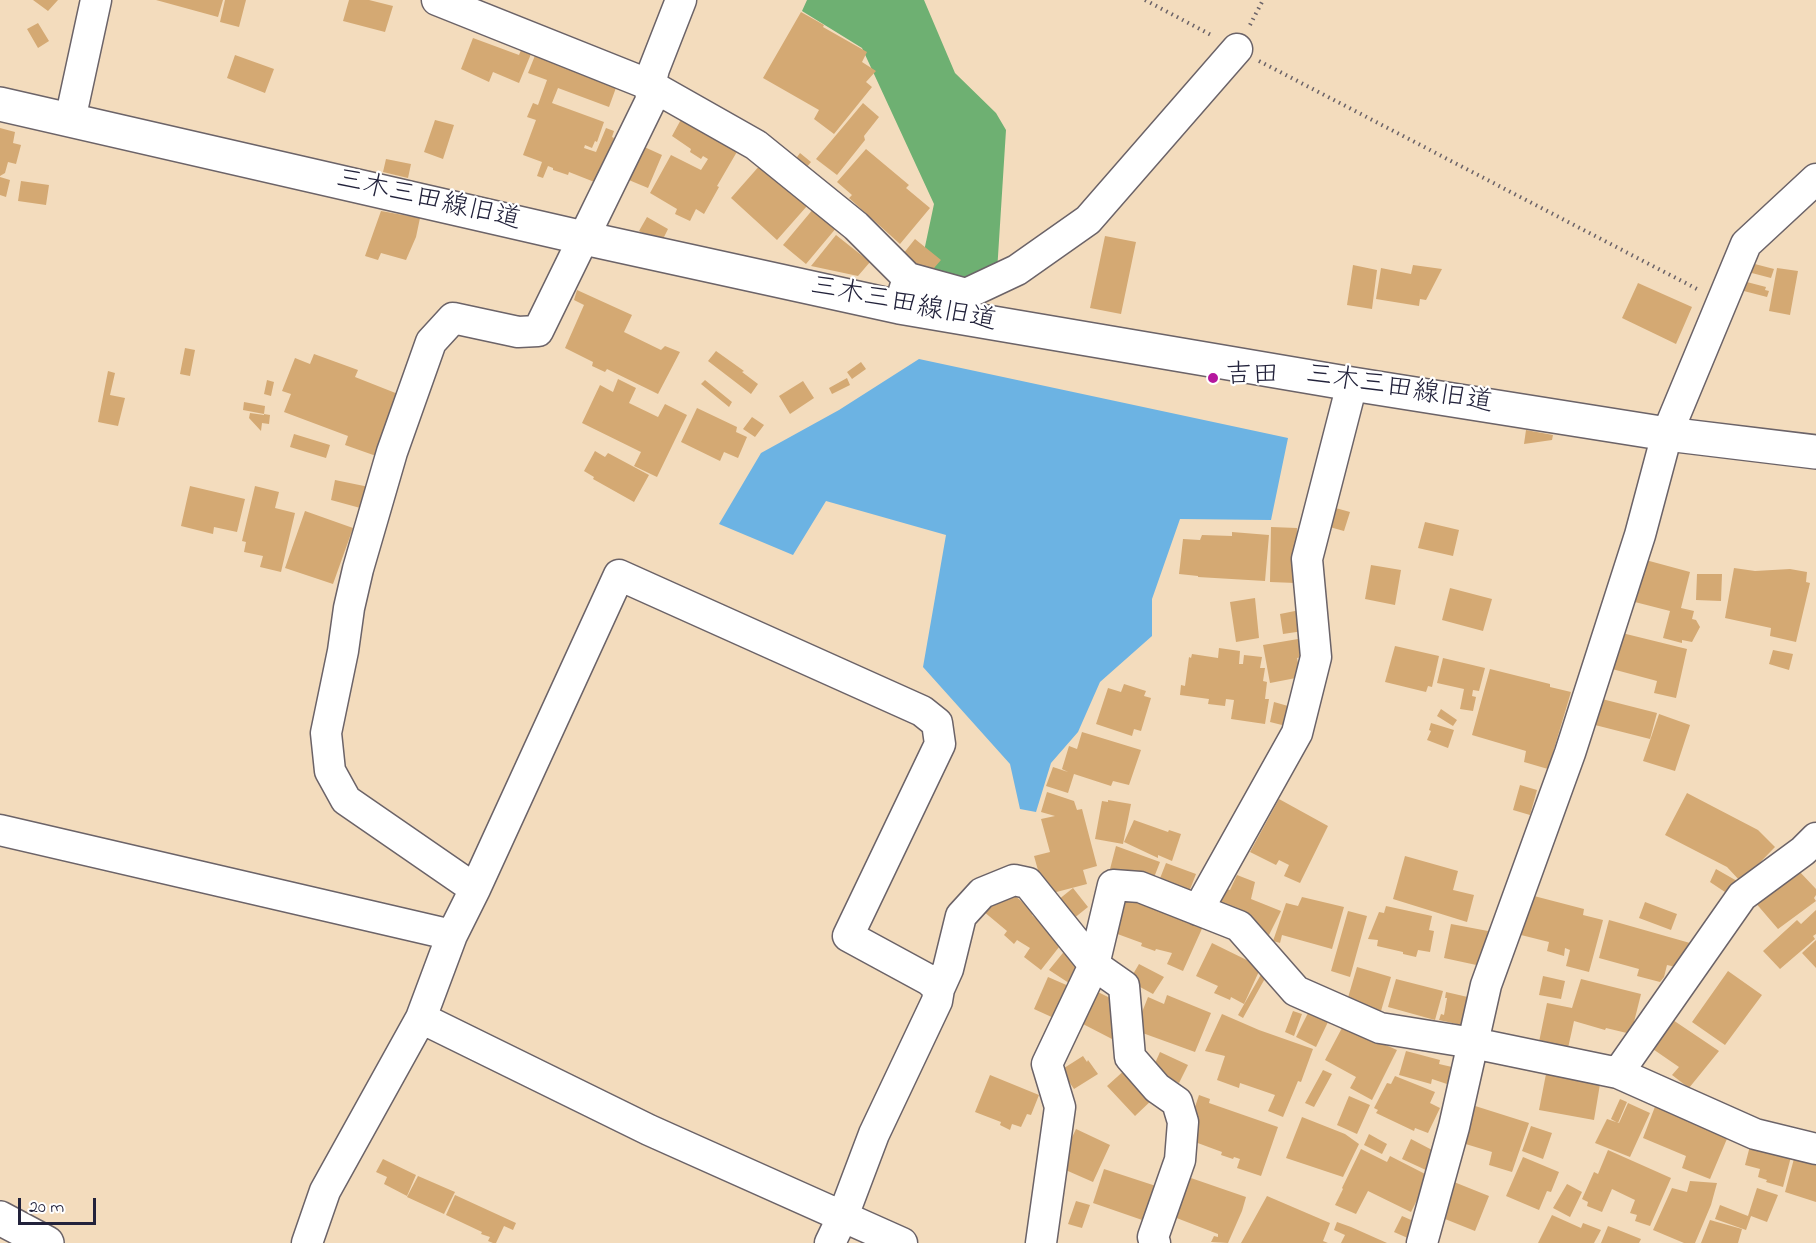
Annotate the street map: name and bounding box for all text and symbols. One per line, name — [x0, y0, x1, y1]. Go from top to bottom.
street label: 三木三田線旧道 — [332, 165, 524, 239]
street label: 三木三田線旧道 — [807, 272, 999, 340]
street label: 三木三田線旧道 — [1303, 360, 1495, 422]
place label: 吉田 — [1225, 362, 1279, 394]
marker: 吉田 — [1206, 371, 1220, 385]
scale bar — [21, 1186, 99, 1224]
text: 20 m — [29, 1195, 64, 1221]

